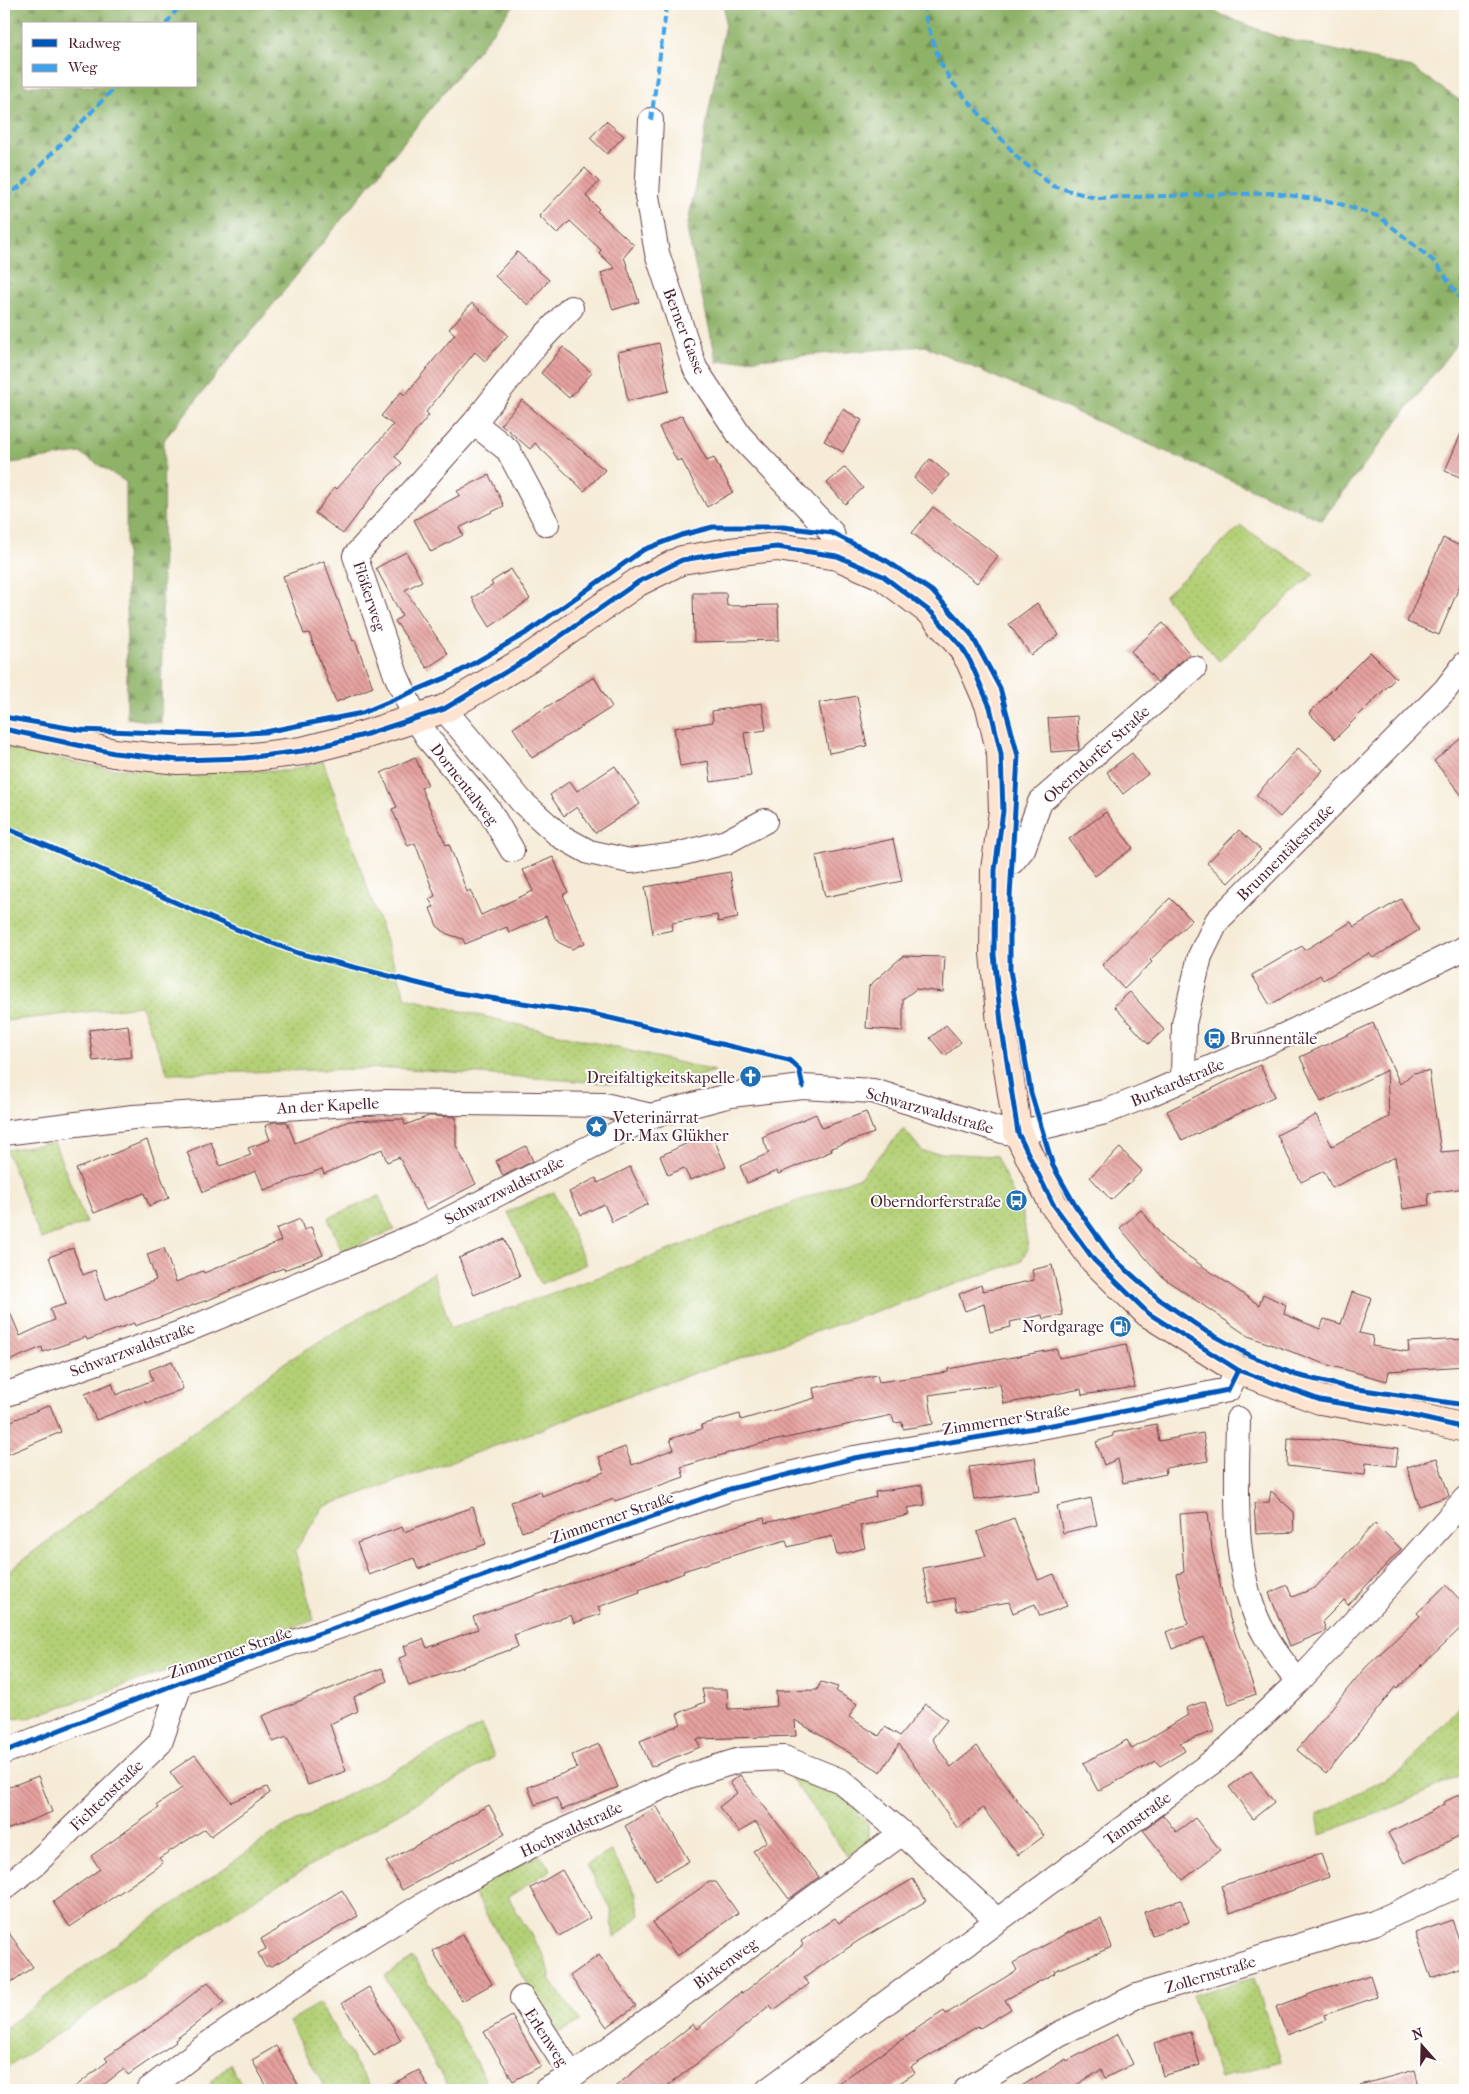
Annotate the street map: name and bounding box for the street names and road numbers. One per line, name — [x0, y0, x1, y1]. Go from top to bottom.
street label: Berner Gasse — [659, 285, 710, 377]
street label: Flößerweg — [349, 559, 390, 634]
street label: Oberndorfer Straße — [1039, 702, 1153, 807]
street label: Dornentalweg — [427, 740, 503, 829]
street label: Brunnentälestraße — [1233, 800, 1338, 905]
street label: Burkardstraße — [1128, 1054, 1227, 1111]
street label: Schwarzwaldstraße — [864, 1083, 996, 1138]
street label: An der Kapelle — [275, 1093, 380, 1118]
street label: Schwarzwaldstraße — [441, 1152, 567, 1229]
street label: Schwarzwaldstraße — [67, 1318, 197, 1381]
street label: Zimmerner Straße — [941, 1400, 1071, 1439]
street label: Zimmerner Straße — [548, 1487, 676, 1547]
street label: Zimmerner Straße — [166, 1622, 294, 1682]
street label: Fichtenstraße — [66, 1756, 147, 1835]
street label: Tannstraße — [1100, 1788, 1174, 1849]
street label: Hochwaldstraße — [517, 1797, 626, 1861]
street label: Birkenweg — [689, 1933, 761, 1993]
street label: Zollernstraße — [1162, 1952, 1258, 1997]
street label: Erlenweg — [521, 2005, 573, 2070]

